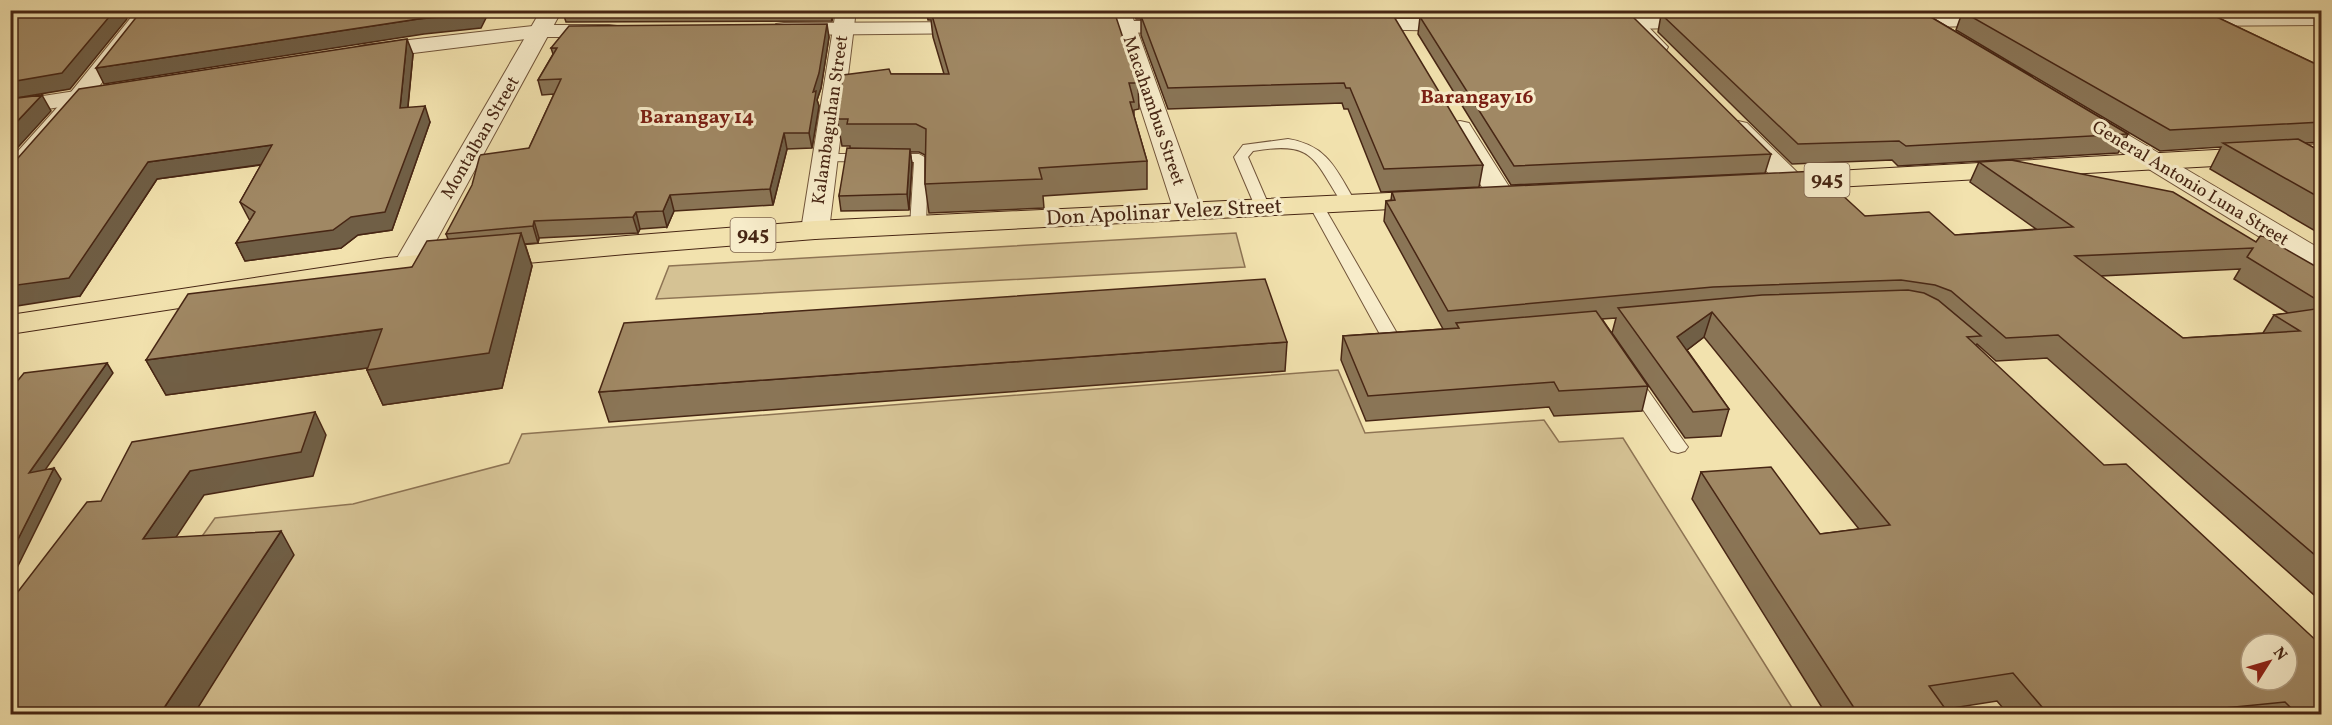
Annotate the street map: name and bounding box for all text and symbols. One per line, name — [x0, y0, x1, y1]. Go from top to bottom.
street label: Macahambus Street — [1116, 33, 1190, 189]
street label: Kalambaguhan Street — [807, 34, 855, 206]
street label: Montalban Street — [436, 72, 526, 204]
district label: Barangay 16 — [1420, 84, 1534, 112]
district label: Barangay 14 — [640, 104, 754, 132]
street label: General Antonio Luna Street — [2087, 115, 2293, 253]
road number: 945 — [1804, 163, 1850, 197]
street label: Don Apolinar Velez Street — [1045, 192, 1283, 234]
road number: 945 — [730, 218, 776, 252]
north arrow — [2239, 632, 2299, 692]
text: N — [2267, 643, 2292, 666]

